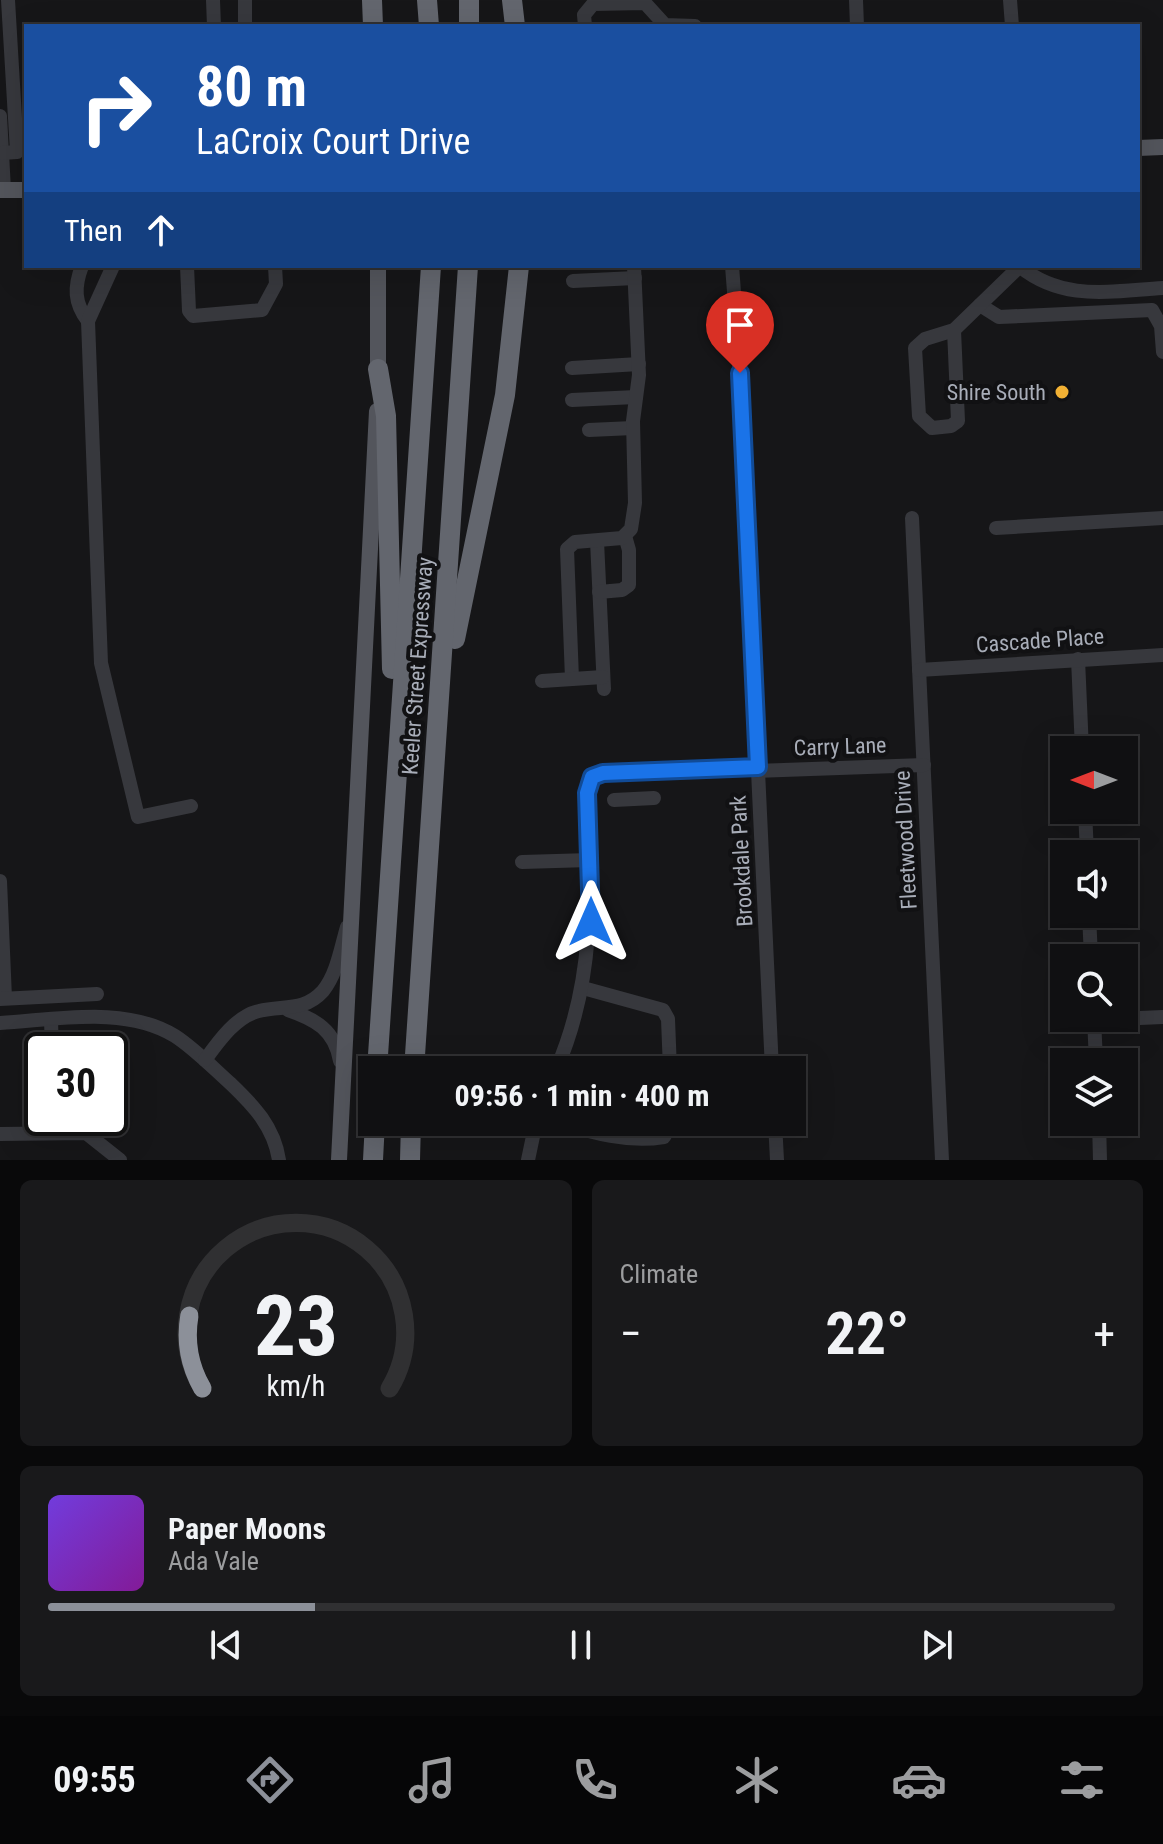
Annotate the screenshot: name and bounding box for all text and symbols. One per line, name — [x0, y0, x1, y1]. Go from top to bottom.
text: 80 m — [196, 54, 307, 120]
icon: right — [64, 56, 168, 160]
text: LaCroix Court Drive — [196, 121, 470, 163]
icon: ahead — [139, 208, 183, 252]
text: Then — [64, 213, 123, 248]
pin — [706, 291, 774, 373]
icon: arrive — [718, 303, 762, 347]
place label: Shire South — [947, 380, 1046, 405]
marker: Shire South — [1053, 383, 1071, 401]
street label: Keeler Street Expressway — [397, 556, 438, 776]
street label: Cascade Place — [975, 624, 1105, 657]
street label: Carry Lane — [793, 732, 887, 761]
north arrow — [1050, 736, 1138, 824]
map controls — [1050, 736, 1138, 1136]
street label: Fleetwood Drive — [889, 770, 922, 910]
street label: Brookdale Park — [726, 795, 757, 927]
button: sound — [1050, 840, 1138, 928]
position arrow — [549, 880, 633, 964]
button: search — [1050, 944, 1138, 1032]
speed limit sign: 30 — [24, 1032, 128, 1136]
button: layers — [1050, 1048, 1138, 1136]
text: 09:56 · 1 min · 400 m — [455, 1078, 709, 1113]
text: Climate — [620, 1259, 698, 1289]
text: 23 — [254, 1278, 338, 1375]
text: 22° — [825, 1298, 909, 1369]
text: − — [620, 1308, 642, 1360]
text: + — [1093, 1308, 1115, 1360]
text: km/h — [266, 1369, 325, 1403]
text: Paper Moons — [168, 1511, 326, 1546]
text: Ada Vale — [168, 1546, 259, 1576]
icon: previous — [204, 1623, 248, 1667]
icon: pause — [559, 1623, 603, 1667]
icon: next — [915, 1623, 959, 1667]
icon: directions — [242, 1752, 298, 1808]
icon: music — [404, 1752, 460, 1808]
icon: phone — [567, 1752, 623, 1808]
icon: climate — [729, 1752, 785, 1808]
icon: car — [891, 1752, 947, 1808]
icon: filters — [1054, 1752, 1110, 1808]
text: 09:55 — [53, 1759, 136, 1801]

